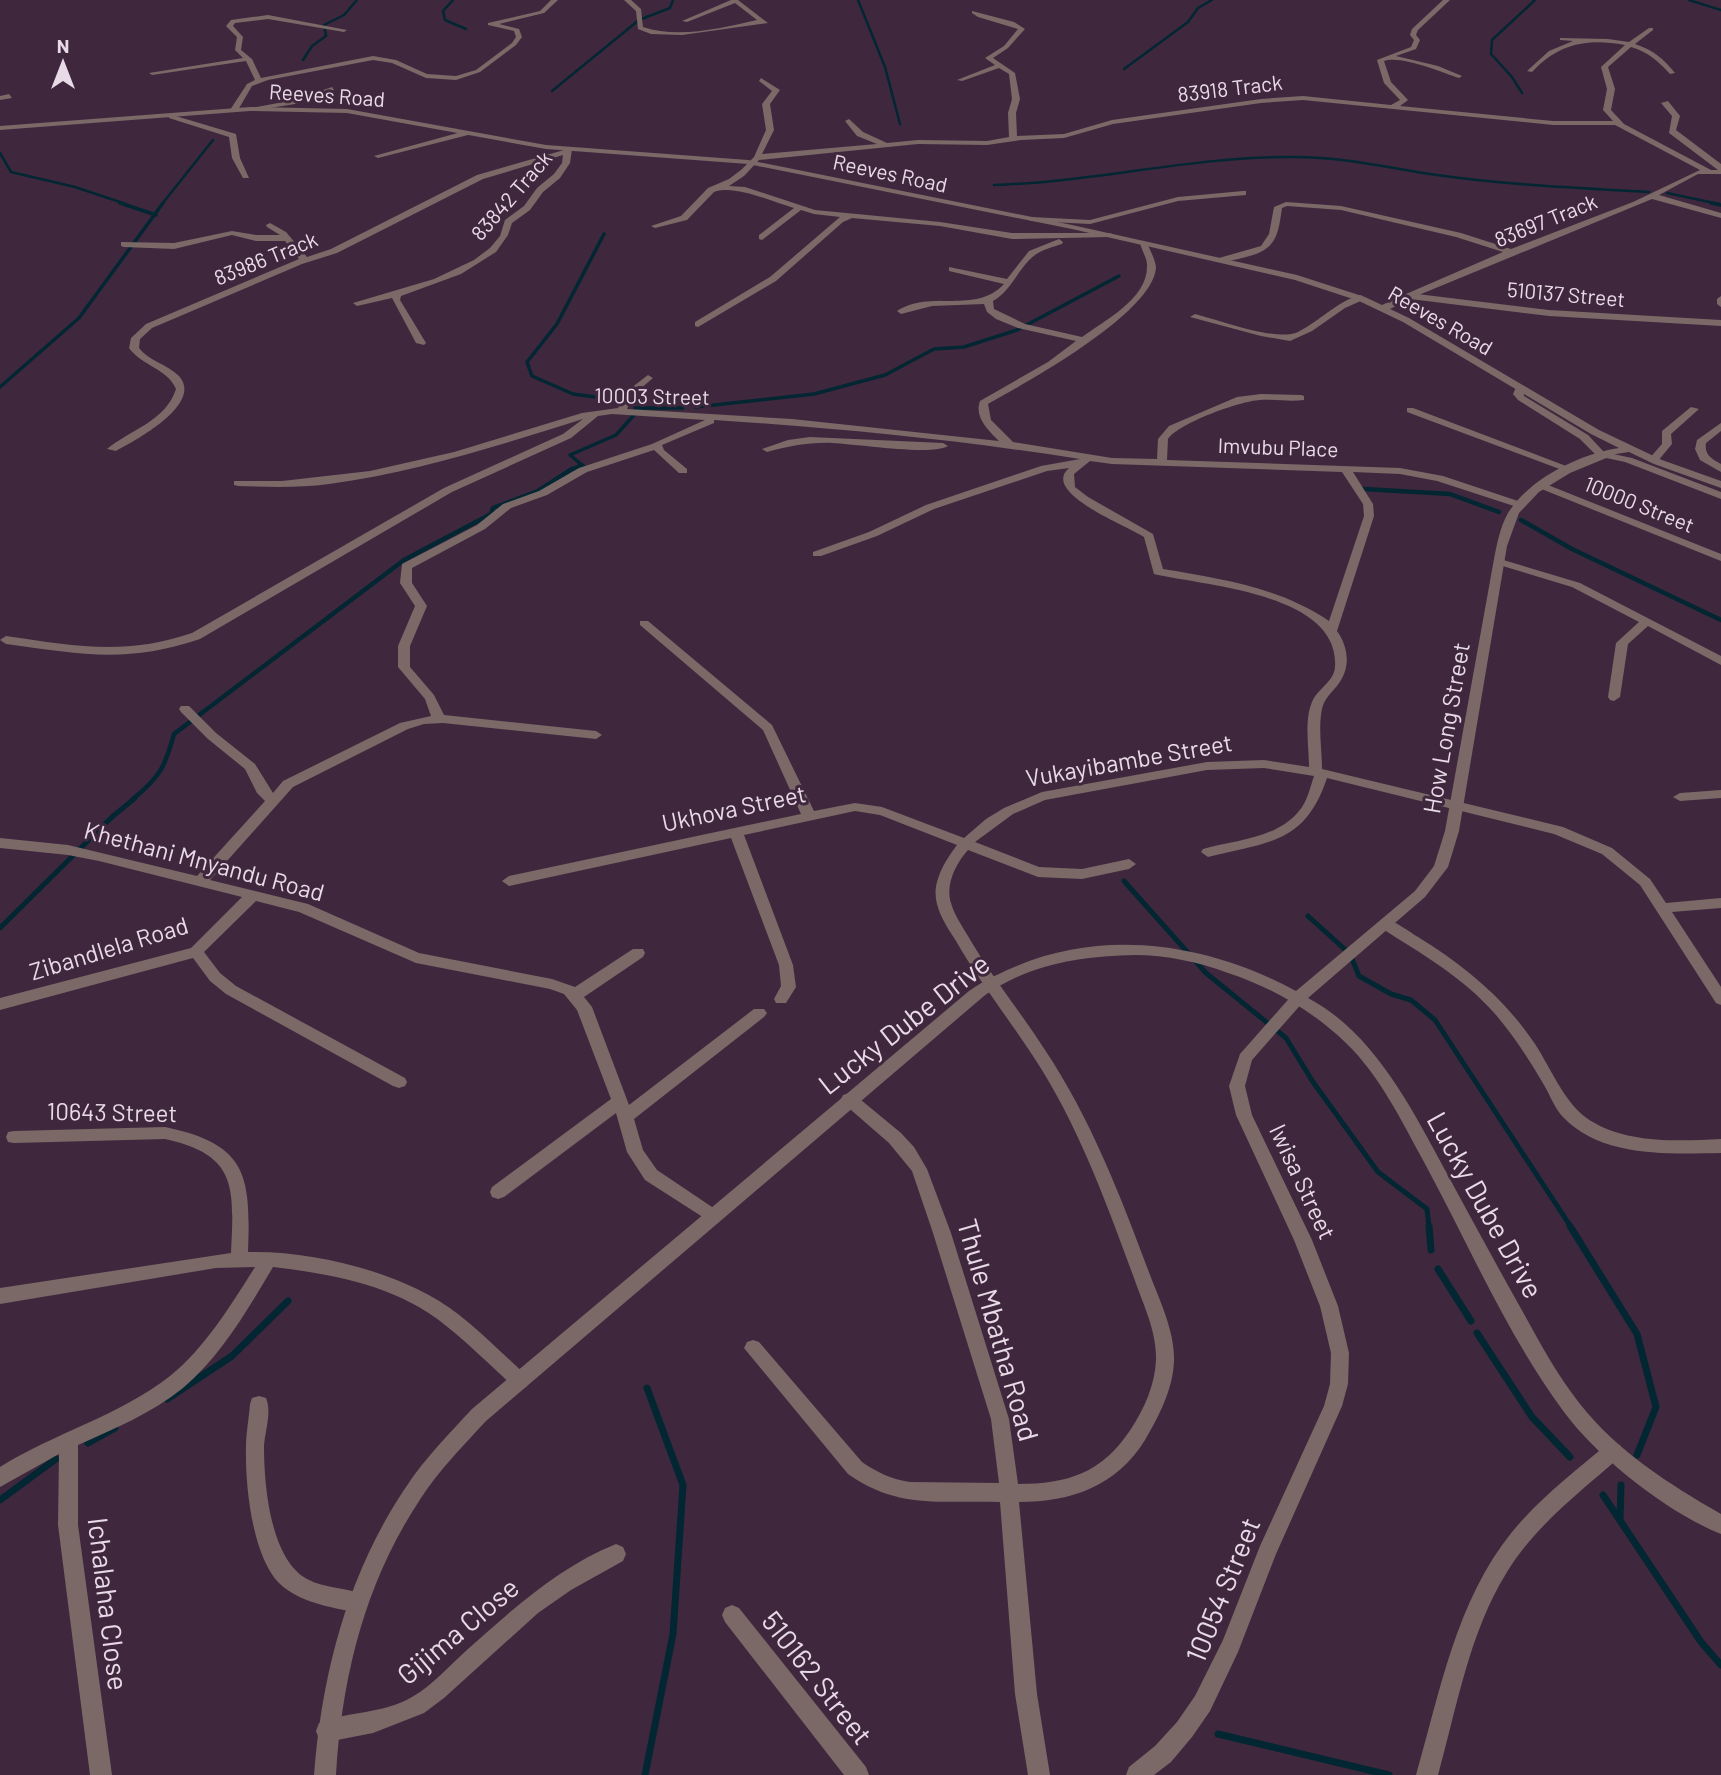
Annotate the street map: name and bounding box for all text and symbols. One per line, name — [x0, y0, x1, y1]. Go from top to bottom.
north arrow — [28, 28, 98, 98]
text: N — [57, 34, 69, 57]
street label: 83918 Track — [1176, 69, 1284, 106]
street label: Reeves Road — [268, 78, 386, 111]
street label: 83842 Track — [465, 145, 556, 245]
street label: Reeves Road — [831, 148, 950, 197]
street label: 83697 Track — [1491, 188, 1600, 251]
street label: 83986 Track — [210, 226, 321, 290]
street label: 510137 Street — [1506, 276, 1626, 311]
street label: Reeves Road — [1384, 280, 1497, 360]
street label: 10003 Street — [594, 382, 710, 409]
street label: Imvubu Place — [1217, 432, 1339, 461]
street label: 10000 Street — [1581, 470, 1698, 537]
street label: How Long Street — [1416, 640, 1475, 816]
street label: Vukayibambe Street — [1023, 727, 1234, 792]
street label: Ukhova Street — [659, 778, 808, 837]
street label: Khethani Mnyandu Road — [81, 815, 328, 907]
street label: Zibandlela Road — [26, 910, 191, 985]
street label: Lucky Dube Drive — [811, 946, 996, 1101]
street label: 10643 Street — [47, 1096, 177, 1127]
street label: Lucky Dube Drive — [1421, 1105, 1551, 1304]
street label: Iwisa Street — [1264, 1119, 1343, 1244]
street label: Thule Mbatha Road — [951, 1215, 1047, 1445]
street label: 10054 Street — [1178, 1512, 1267, 1667]
street label: Ichalaha Close — [82, 1515, 136, 1692]
street label: Gijima Close — [390, 1569, 525, 1691]
street label: 510162 Street — [755, 1604, 880, 1751]

